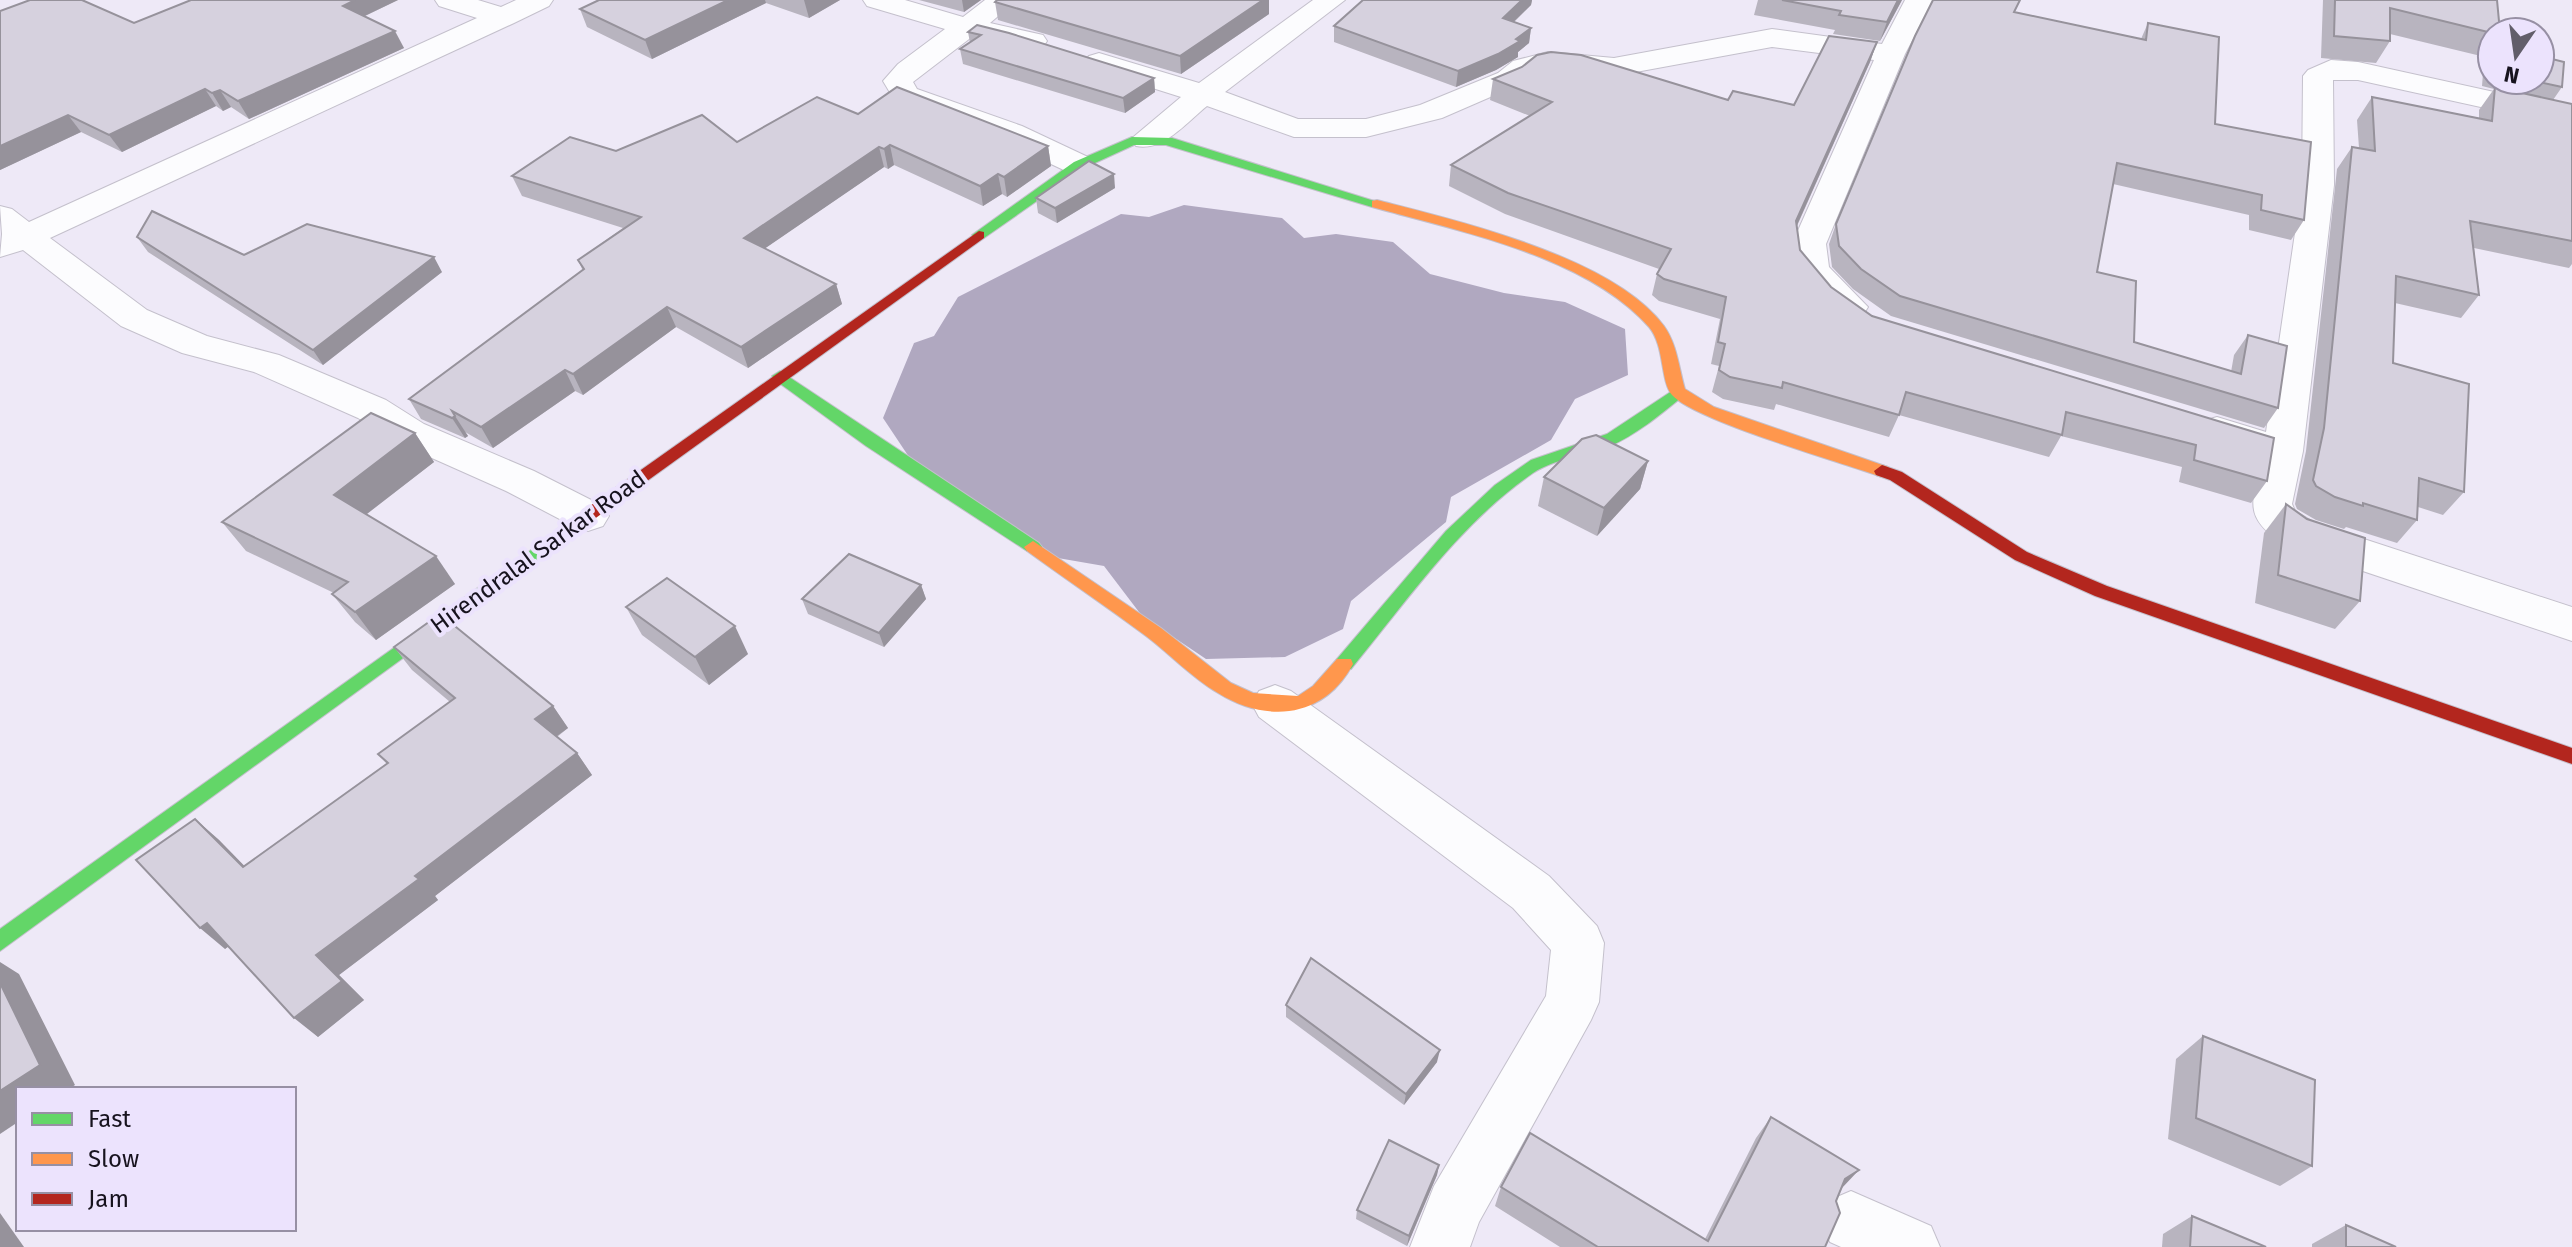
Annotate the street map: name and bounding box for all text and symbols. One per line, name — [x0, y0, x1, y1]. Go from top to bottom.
north arrow — [2476, 16, 2556, 96]
text: N — [2501, 60, 2522, 90]
street label: Hirendralal Sarkar Road — [425, 465, 651, 639]
legend — [16, 1087, 296, 1231]
text: Fast — [88, 1105, 131, 1133]
text: Slow — [88, 1145, 139, 1173]
text: Jam — [88, 1185, 129, 1213]

